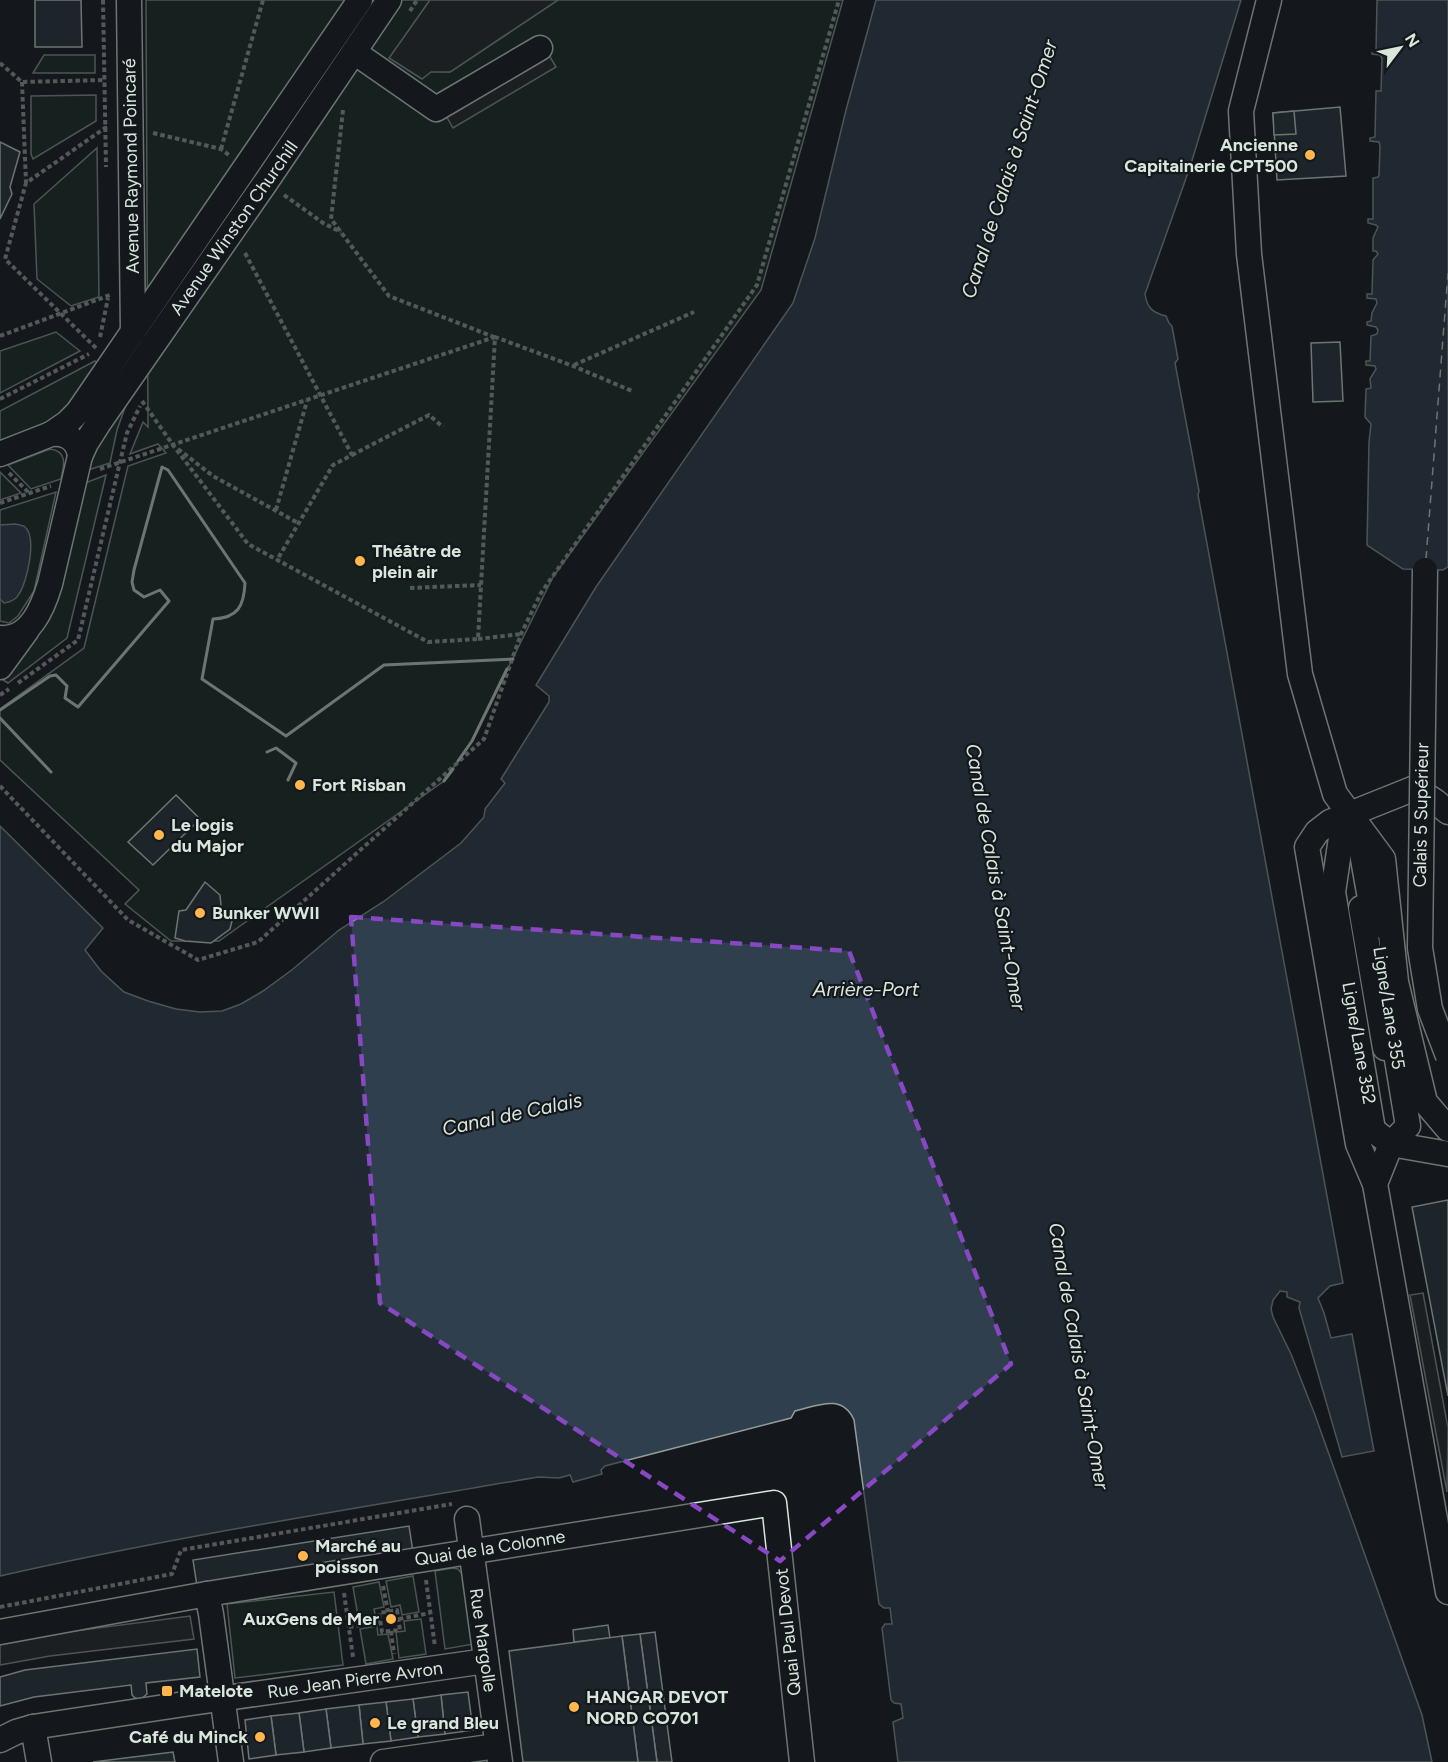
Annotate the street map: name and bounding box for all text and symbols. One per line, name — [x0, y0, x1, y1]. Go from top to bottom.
north arrow — [1370, 18, 1430, 78]
text: N — [1401, 30, 1424, 51]
water label: Canal de Calais à Saint-Omer — [956, 36, 1063, 301]
street label: Avenue Raymond Poincaré — [118, 58, 144, 274]
place label: Ancienne Capitainerie CPT500 — [1124, 134, 1298, 177]
street label: Avenue Winston Churchill — [165, 137, 303, 319]
marker: Ancienne Capitainerie CPT500 — [1303, 148, 1317, 162]
place label: Théâtre de plein air — [372, 540, 461, 583]
marker: Théâtre de plein air — [353, 554, 367, 568]
water label: Canal de Calais à Saint-Omer — [961, 742, 1031, 1013]
street label: Calais 5 Supérieur — [1409, 742, 1433, 888]
place label: Fort Risban — [312, 774, 406, 796]
marker: Fort Risban — [293, 778, 307, 792]
place label: Le logis du Major — [171, 814, 244, 857]
marker: Le logis du Major — [152, 828, 166, 842]
place label: Bunker WWII — [212, 902, 320, 924]
marker: Bunker WWII — [193, 906, 207, 920]
street label: Ligne/Lane 355 — [1368, 945, 1410, 1071]
water label: Arrière-Port — [812, 977, 919, 1001]
street label: Ligne/Lane 352 — [1337, 980, 1381, 1106]
water label: Canal de Calais — [440, 1087, 585, 1141]
water label: Canal de Calais à Saint-Omer — [1044, 1221, 1114, 1492]
street label: Quai de la Colonne — [413, 1525, 567, 1571]
place label: Marché au poisson — [315, 1535, 401, 1578]
marker: Marché au poisson — [296, 1549, 310, 1563]
street label: Quai Paul Devot — [770, 1567, 806, 1697]
street label: Rue Margolle — [465, 1587, 501, 1694]
place label: AuxGens de Mer — [243, 1608, 379, 1630]
marker: AuxGens de Mer — [384, 1612, 398, 1626]
street label: Rue Jean Pierre Avron — [266, 1657, 444, 1703]
place label: Matelote — [179, 1680, 253, 1702]
marker: Matelote — [160, 1684, 174, 1698]
place label: HANGAR DEVOT NORD CO701 — [586, 1686, 729, 1729]
marker: HANGAR DEVOT NORD CO701 — [567, 1700, 581, 1714]
place label: Le grand Bleu — [387, 1712, 499, 1734]
marker: Le grand Bleu — [368, 1716, 382, 1730]
place label: Café du Minck — [129, 1726, 248, 1748]
marker: Café du Minck — [253, 1730, 267, 1744]

